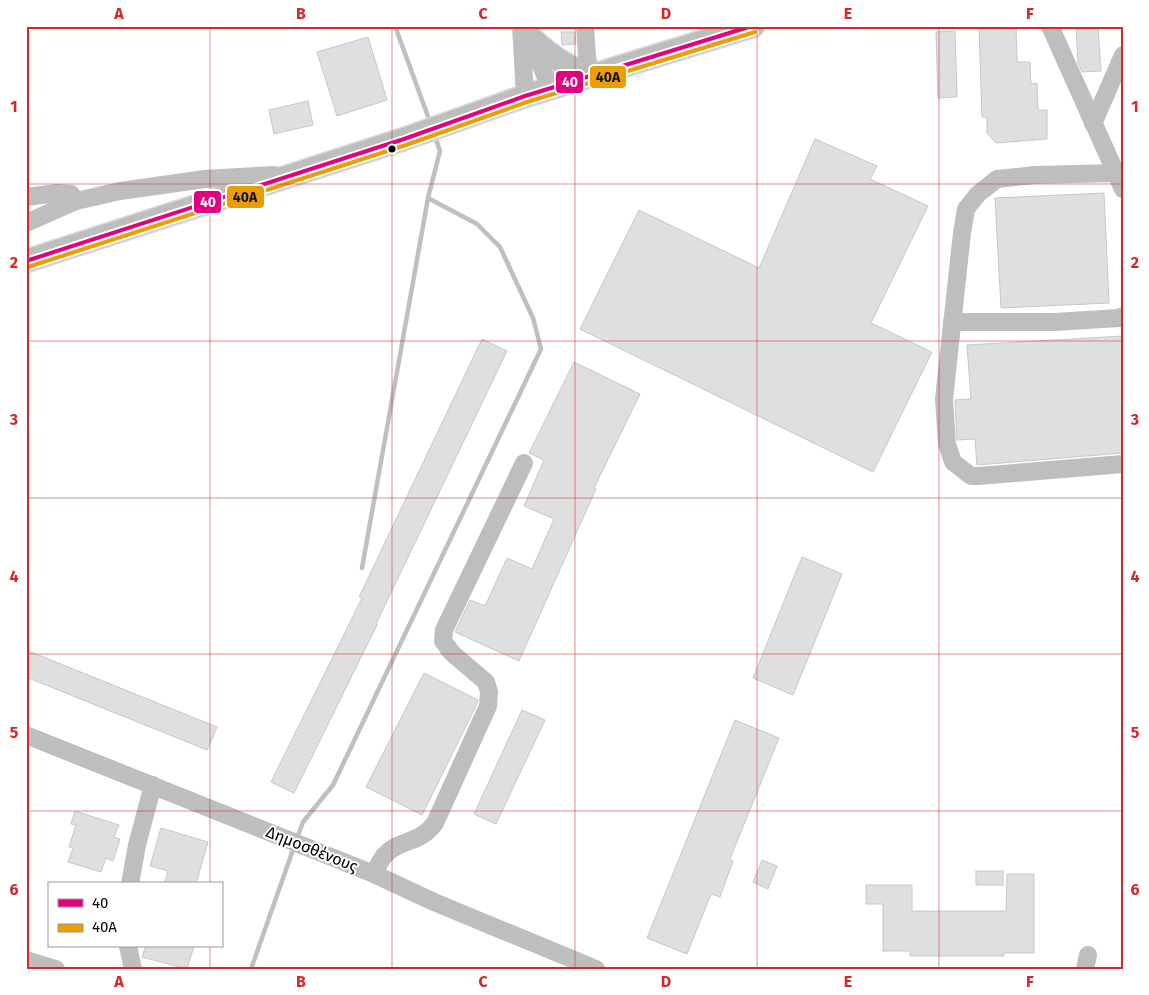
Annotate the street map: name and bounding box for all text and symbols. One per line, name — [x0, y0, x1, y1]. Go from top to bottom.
text: A — [113, 4, 124, 23]
text: B — [296, 4, 306, 23]
text: C — [478, 4, 488, 23]
text: D — [661, 4, 671, 23]
text: E — [844, 4, 852, 23]
text: F — [1026, 4, 1034, 23]
line badge: 40Α — [589, 65, 627, 89]
text: 40Α — [596, 69, 621, 86]
line badge: 40 — [555, 70, 584, 94]
text: 40 — [562, 74, 578, 91]
text: 1 — [10, 97, 18, 116]
text: 1 — [1131, 97, 1139, 116]
unlabelled marker — [387, 144, 397, 154]
line badge: 40Α — [226, 185, 265, 209]
text: 40Α — [233, 189, 258, 206]
line badge: 40 — [193, 190, 222, 214]
text: 40 — [200, 194, 216, 211]
text: 2 — [10, 253, 18, 272]
text: 2 — [1131, 253, 1139, 272]
text: 3 — [9, 410, 18, 429]
text: 3 — [1130, 410, 1139, 429]
text: 4 — [9, 567, 19, 586]
text: 4 — [1130, 567, 1140, 586]
text: 5 — [10, 723, 19, 742]
text: 5 — [1131, 723, 1140, 742]
street label: Δημοσθένους — [263, 822, 361, 876]
text: 6 — [9, 880, 19, 899]
text: 6 — [1130, 880, 1140, 899]
legend — [48, 882, 222, 948]
text: 40 — [92, 894, 108, 912]
text: 40Α — [92, 918, 117, 936]
text: A — [113, 972, 124, 991]
text: B — [296, 972, 306, 991]
text: C — [478, 972, 488, 991]
text: D — [661, 972, 671, 991]
text: E — [844, 972, 852, 991]
text: F — [1026, 972, 1034, 991]

